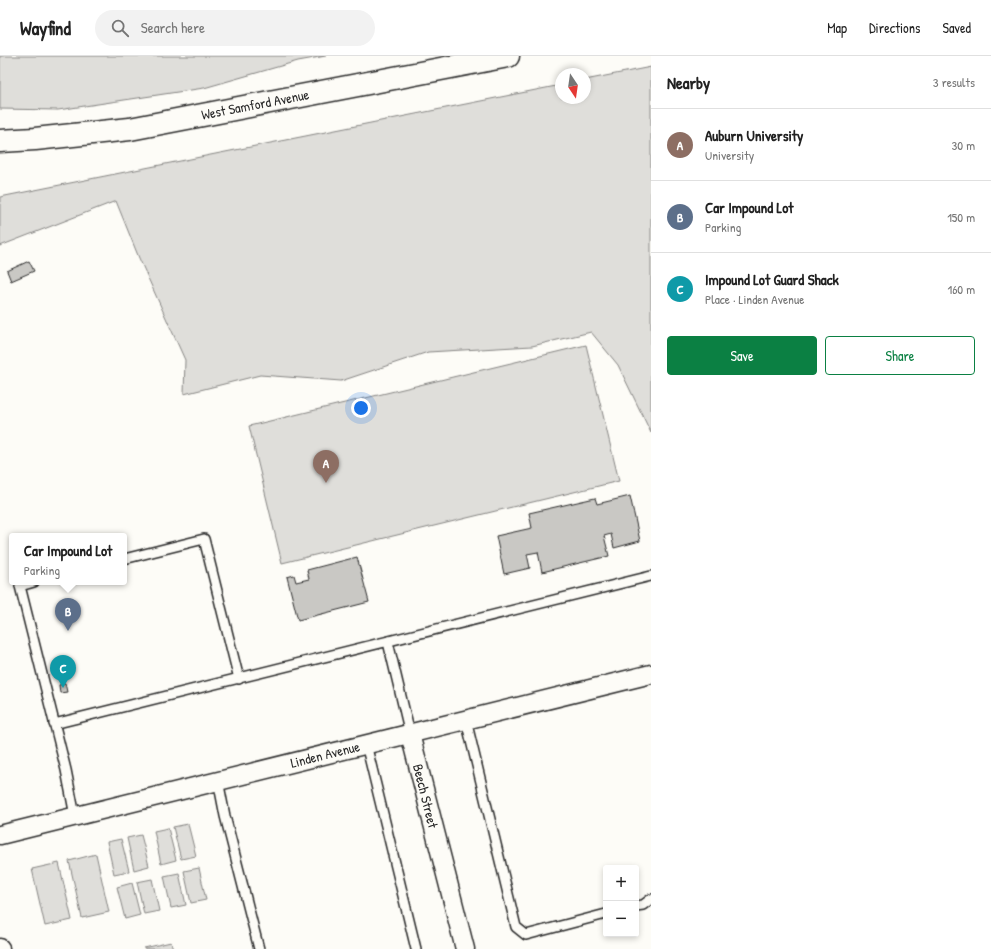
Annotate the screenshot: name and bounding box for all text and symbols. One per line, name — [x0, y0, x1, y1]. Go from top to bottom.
search box — [95, 10, 375, 46]
text: Wayfind — [20, 15, 71, 41]
icon: search — [109, 17, 131, 39]
text: Search here — [141, 17, 205, 38]
text: Map — [827, 18, 847, 37]
text: Directions — [869, 18, 920, 37]
text: Saved — [942, 18, 971, 37]
north arrow — [555, 68, 591, 104]
text: Nearby — [667, 71, 710, 94]
text: 3 results — [933, 73, 975, 91]
street label: West Samford Avenue — [200, 84, 311, 124]
text: Auburn University — [705, 125, 803, 146]
text: A — [677, 136, 683, 154]
text: 30 m — [952, 136, 975, 154]
text: University — [705, 146, 754, 164]
text: Car Impound Lot — [705, 197, 793, 218]
text: B — [677, 208, 683, 226]
text: 150 m — [947, 208, 975, 226]
text: Parking — [705, 218, 741, 236]
text: Impound Lot Guard Shack — [705, 269, 839, 290]
text: C — [676, 280, 684, 298]
text: 160 m — [947, 280, 975, 298]
text: Place · Linden Avenue — [705, 290, 804, 308]
button: Save — [667, 336, 817, 375]
button: Share — [825, 336, 975, 375]
your location — [351, 398, 371, 418]
pin: A — [313, 450, 339, 483]
popup — [9, 533, 127, 585]
text: Car Impound Lot — [24, 540, 112, 561]
text: Parking — [24, 561, 60, 579]
pin: B — [55, 598, 81, 631]
pin: C — [50, 655, 76, 688]
street label: Linden Avenue — [288, 736, 362, 772]
street label: Beech Street — [409, 762, 443, 830]
map controls — [603, 865, 639, 937]
button: + — [603, 865, 639, 901]
button: − — [603, 901, 639, 937]

